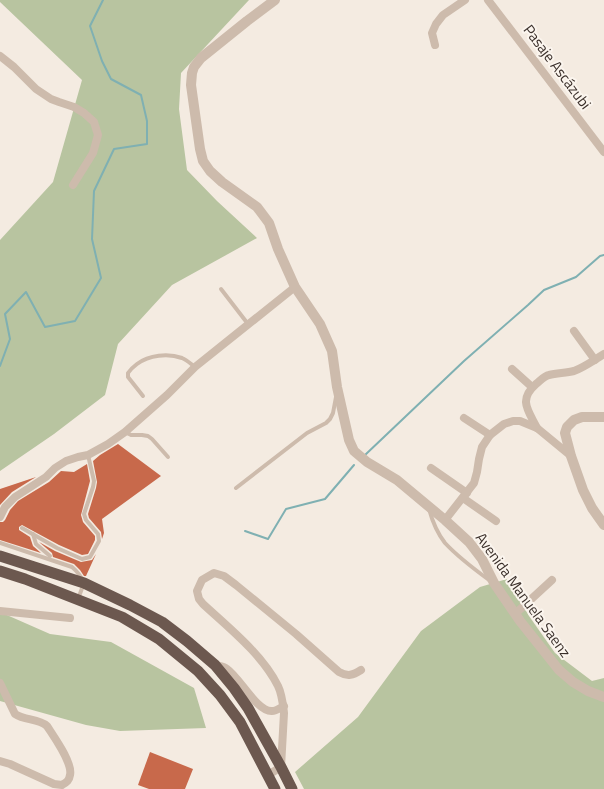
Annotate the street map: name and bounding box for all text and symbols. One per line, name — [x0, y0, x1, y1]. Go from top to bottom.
street label: Pasaje Ascázubi — [518, 19, 597, 114]
street label: Avenida Manuela Saenz — [470, 527, 577, 662]

